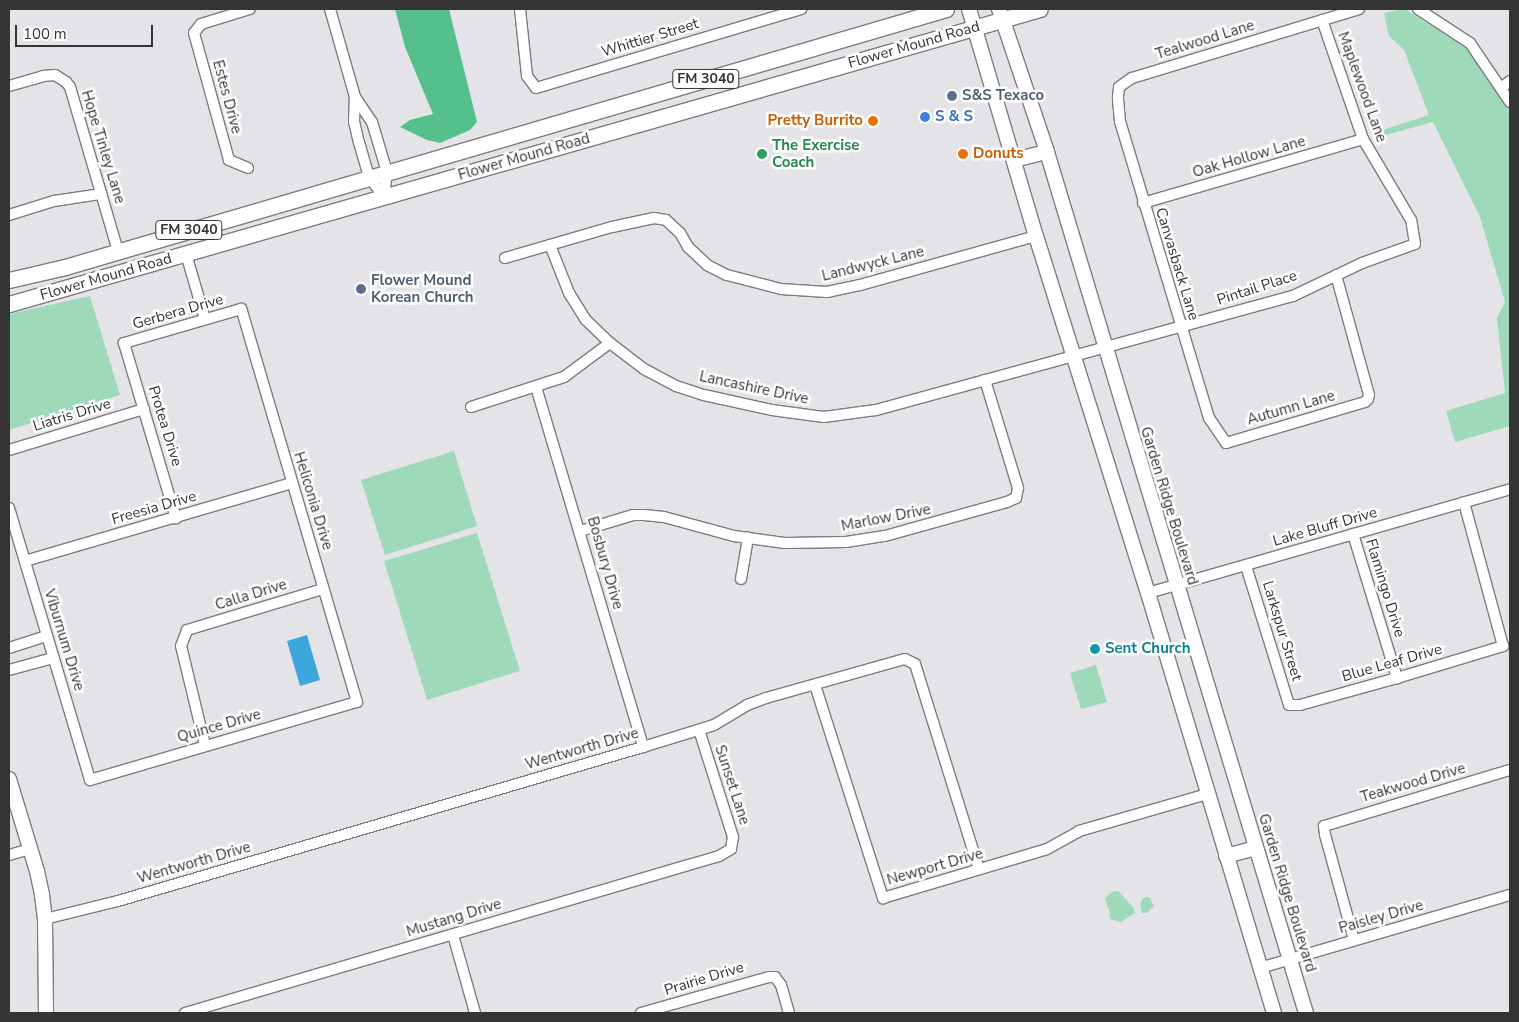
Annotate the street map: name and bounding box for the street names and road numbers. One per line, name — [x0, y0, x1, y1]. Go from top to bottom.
street label: Whittier Street — [599, 15, 701, 61]
street label: Tealwood Lane — [1153, 16, 1257, 64]
street label: Flower Mound Road — [846, 18, 982, 72]
street label: Maplewood Lane — [1334, 29, 1390, 145]
street label: Estes Drive — [209, 58, 245, 136]
road number: FM 3040 — [672, 68, 740, 90]
street label: Hope Tinley Lane — [77, 88, 129, 206]
street label: Flower Mound Road — [456, 130, 592, 184]
street label: Oak Hollow Lane — [1190, 132, 1308, 182]
street label: Canvasback Lane — [1151, 206, 1203, 322]
road number: FM 3040 — [155, 218, 223, 242]
street label: Landwyck Lane — [820, 243, 926, 285]
street label: Flower Mound Road — [38, 250, 174, 304]
street label: Pintail Place — [1215, 267, 1299, 309]
street label: Gerbera Drive — [131, 290, 225, 334]
street label: Lancashire Drive — [698, 368, 810, 408]
street label: Protea Drive — [144, 383, 186, 469]
street label: Autumn Lane — [1245, 387, 1337, 429]
street label: Liatris Drive — [31, 395, 113, 435]
street label: Garden Ridge Boulevard — [1136, 425, 1202, 587]
street label: Heliconia Drive — [290, 450, 336, 552]
street label: Freesia Drive — [110, 487, 198, 529]
street label: Marlow Drive — [840, 501, 932, 535]
street label: Lake Bluff Drive — [1271, 504, 1379, 550]
street label: Bosbury Drive — [583, 514, 627, 612]
street label: Flamingo Drive — [1361, 537, 1409, 639]
street label: Calla Drive — [213, 576, 289, 614]
street label: Larkspur Street — [1258, 579, 1306, 683]
street label: Viburnum Drive — [40, 587, 88, 693]
street label: Blue Leaf Drive — [1340, 640, 1444, 686]
street label: Quince Drive — [175, 705, 263, 747]
street label: Wentworth Drive — [523, 724, 641, 774]
street label: Sunset Lane — [711, 743, 753, 827]
street label: Teakwood Drive — [1358, 759, 1468, 807]
street label: Garden Ridge Boulevard — [1254, 812, 1320, 974]
street label: Wentworth Drive — [135, 838, 253, 888]
street label: Newport Drive — [885, 845, 985, 889]
street label: Mustang Drive — [404, 895, 504, 941]
street label: Paisley Drive — [1337, 896, 1425, 938]
street label: Prairie Drive — [662, 958, 746, 1000]

